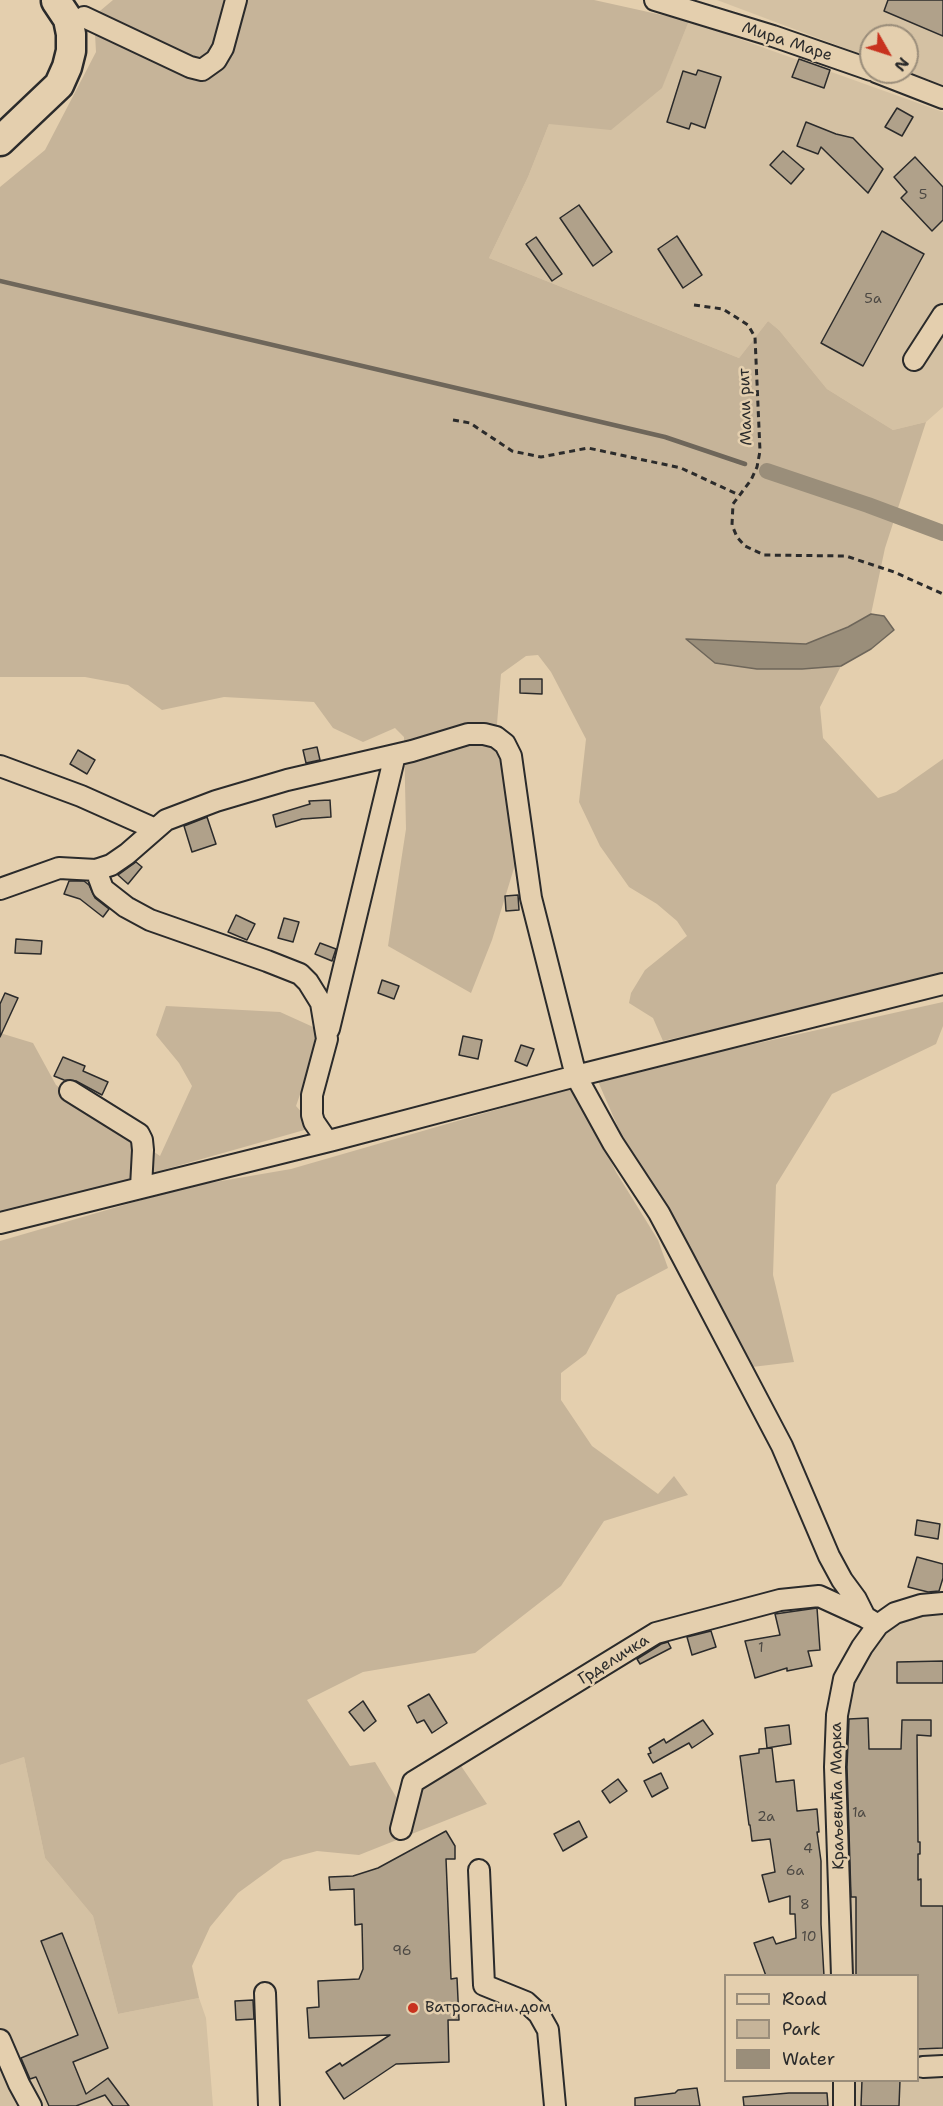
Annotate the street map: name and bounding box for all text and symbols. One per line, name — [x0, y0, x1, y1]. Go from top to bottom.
street label: Мира Маре — [739, 18, 835, 66]
north arrow — [859, 24, 919, 84]
text: N — [890, 53, 914, 76]
house number: 5 — [919, 187, 927, 203]
house number: 5a — [864, 291, 882, 307]
street label: Мали рит — [735, 368, 757, 446]
street label: Грделичка — [575, 1631, 653, 1689]
house number: 1 — [758, 1640, 764, 1656]
street label: Краљевића Марка — [827, 1722, 849, 1870]
house number: 1a — [852, 1805, 866, 1821]
house number: 2a — [757, 1809, 775, 1825]
house number: 4 — [803, 1841, 813, 1857]
house number: 6a — [786, 1863, 804, 1879]
house number: 8 — [800, 1897, 810, 1913]
house number: 10 — [801, 1929, 817, 1945]
house number: 96 — [392, 1943, 412, 1959]
legend — [724, 1974, 919, 2082]
text: Road — [782, 1987, 827, 2011]
place label: Ватрогасни дом — [425, 1998, 551, 2018]
marker: Ватрогасни дом — [406, 2001, 420, 2015]
text: Park — [782, 2017, 821, 2041]
text: Water — [782, 2047, 835, 2071]

